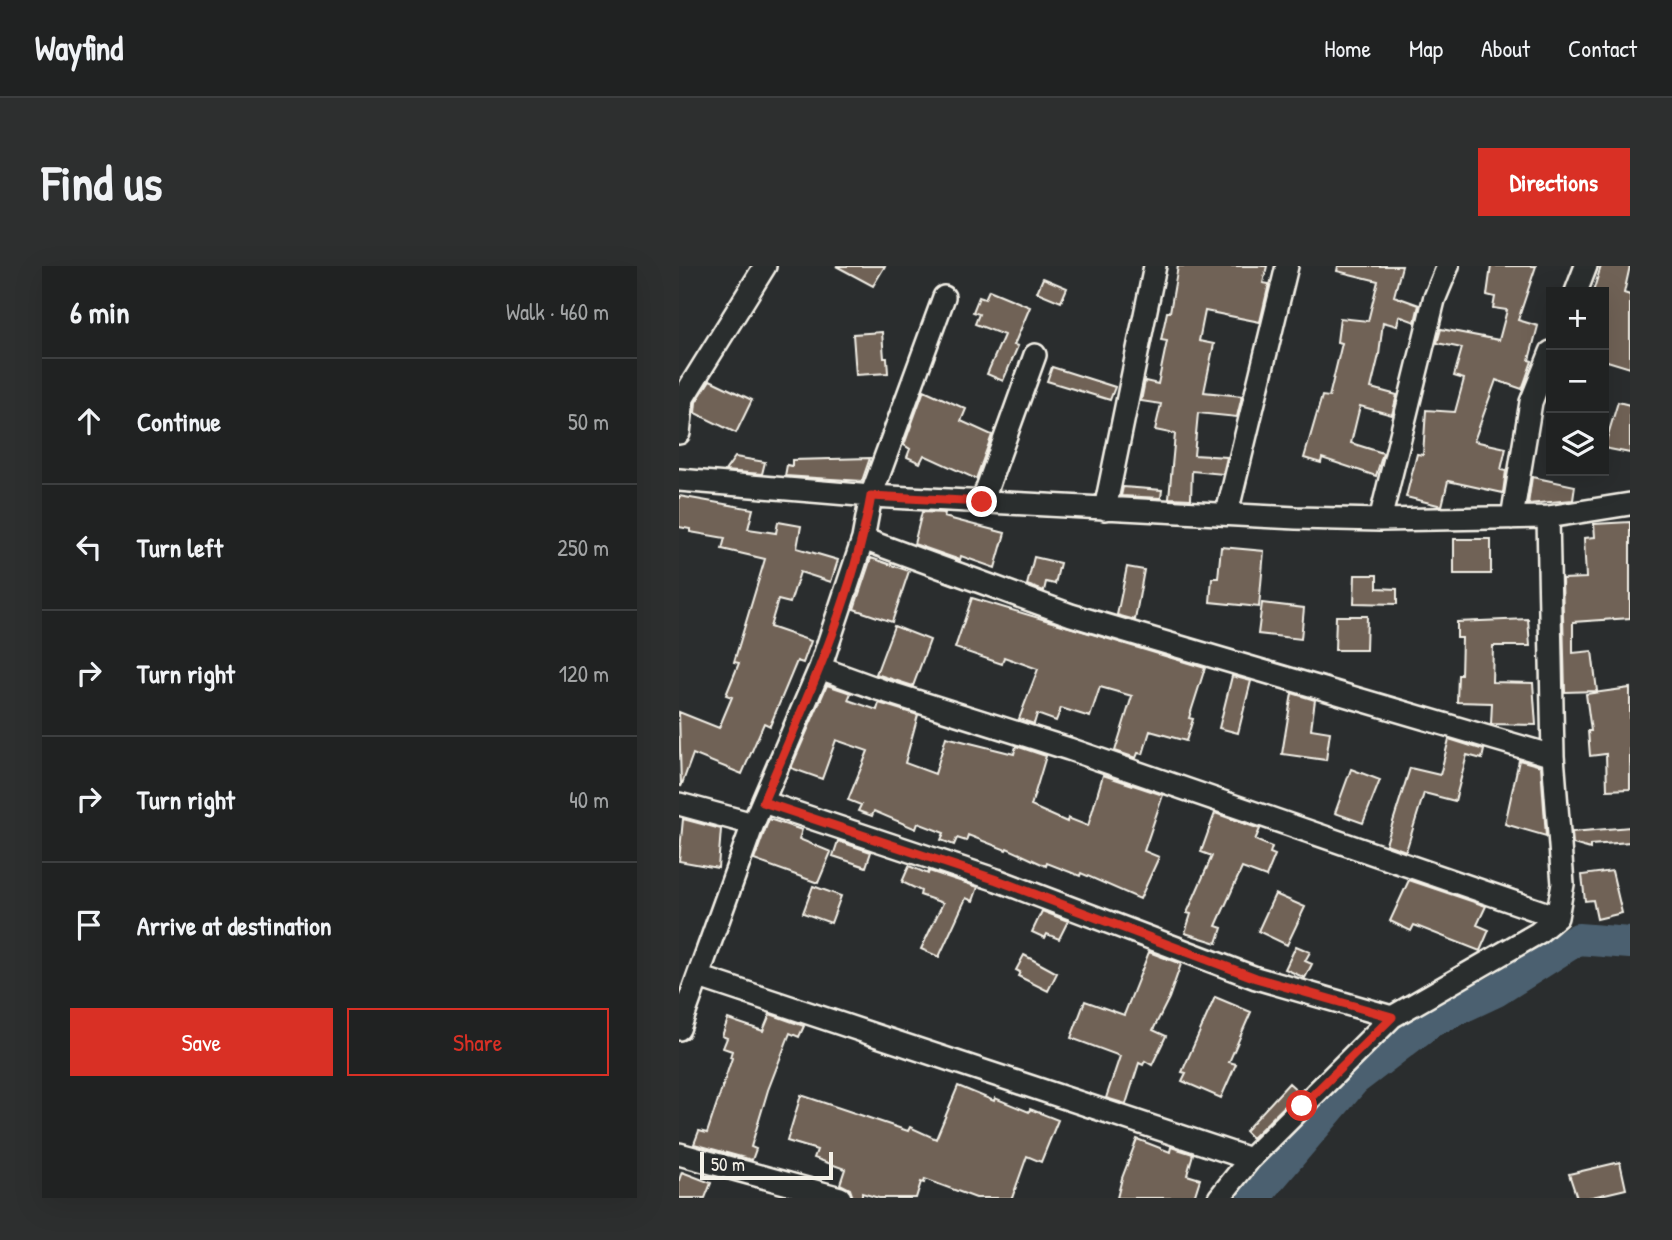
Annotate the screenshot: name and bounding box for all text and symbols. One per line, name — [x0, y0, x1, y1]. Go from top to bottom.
text: Wayfind — [35, 26, 123, 70]
text: Home — [1324, 32, 1371, 64]
text: Map — [1409, 32, 1443, 64]
text: About — [1481, 32, 1530, 64]
text: Contact — [1568, 32, 1637, 64]
button: Directions — [1478, 148, 1630, 216]
text: Find us — [42, 149, 162, 215]
map controls — [1546, 287, 1609, 476]
button: + — [1546, 287, 1609, 350]
text: 6 min — [70, 292, 130, 332]
text: Walk · 460 m — [506, 296, 609, 327]
button: − — [1546, 350, 1609, 413]
icon: ahead — [70, 402, 108, 440]
text: Continue — [137, 404, 221, 439]
text: 50 m — [568, 406, 609, 437]
button: layers — [1546, 413, 1609, 476]
route end — [966, 486, 997, 517]
icon: left — [70, 528, 108, 566]
text: Turn left — [137, 530, 223, 565]
text: 250 m — [557, 532, 609, 563]
icon: right — [70, 654, 108, 692]
text: Turn right — [137, 656, 235, 691]
text: 120 m — [559, 658, 609, 689]
icon: right — [70, 780, 108, 818]
text: Turn right — [137, 782, 235, 817]
text: 40 m — [569, 784, 609, 815]
icon: arrive — [70, 906, 108, 944]
text: Arrive at destination — [137, 908, 332, 943]
button: Save — [70, 1008, 333, 1076]
button: Share — [347, 1008, 609, 1076]
route start — [1286, 1090, 1317, 1121]
scale bar — [700, 1149, 833, 1181]
text: 50 m — [711, 1151, 745, 1177]

